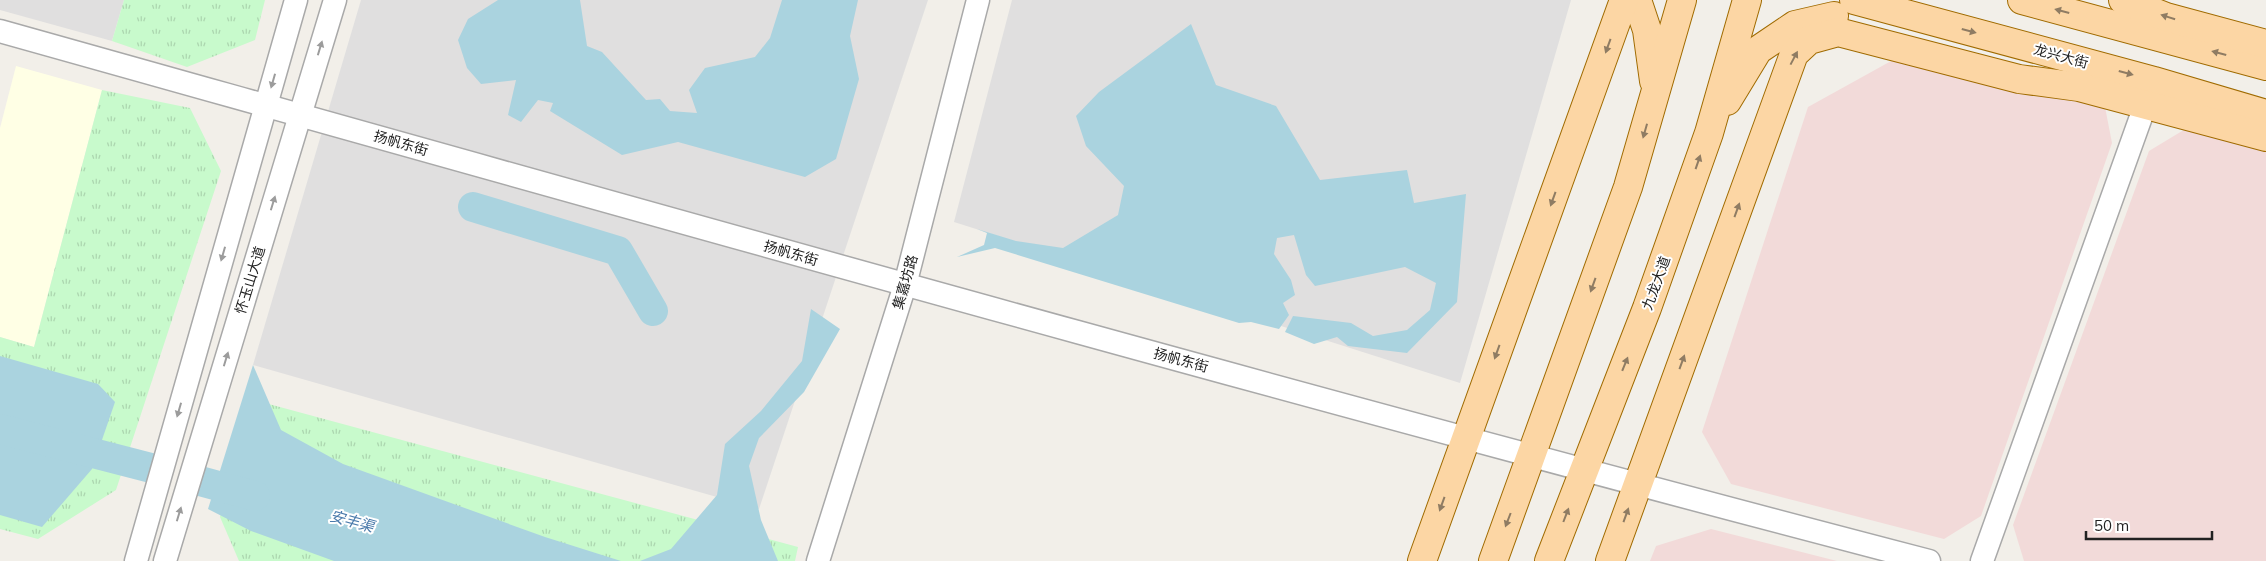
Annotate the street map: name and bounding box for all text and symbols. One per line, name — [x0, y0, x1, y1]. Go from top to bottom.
one-way arrow — [2055, 7, 2070, 15]
one-way arrow — [2161, 13, 2176, 20]
one-way arrow — [1962, 27, 1977, 35]
one-way arrow — [1604, 39, 1612, 54]
one-way arrow — [317, 40, 325, 55]
street label: 龙兴大街 — [2032, 40, 2090, 72]
one-way arrow — [2211, 49, 2226, 57]
one-way arrow — [1790, 50, 1798, 65]
one-way arrow — [2118, 70, 2133, 78]
one-way arrow — [269, 73, 277, 88]
one-way arrow — [1640, 124, 1648, 139]
street label: 扬帆东街 — [372, 127, 430, 159]
one-way arrow — [1695, 154, 1703, 169]
one-way arrow — [1549, 192, 1557, 207]
one-way arrow — [270, 196, 278, 211]
one-way arrow — [1734, 202, 1741, 217]
street label: 扬帆东街 — [762, 237, 820, 269]
street label: 怀玉山大道 — [231, 244, 269, 316]
one-way arrow — [219, 246, 227, 261]
street label: 集嘉坊路 — [889, 253, 921, 311]
street label: 九龙大道 — [1638, 254, 1674, 312]
one-way arrow — [1589, 278, 1597, 293]
street label: 扬帆东街 — [1152, 344, 1210, 376]
one-way arrow — [1493, 344, 1500, 359]
one-way arrow — [223, 351, 231, 366]
one-way arrow — [1679, 355, 1686, 370]
one-way arrow — [1621, 356, 1629, 371]
one-way arrow — [174, 402, 182, 417]
one-way arrow — [1438, 497, 1445, 512]
water label: 安丰渠 — [328, 506, 378, 537]
one-way arrow — [176, 507, 184, 522]
one-way arrow — [1622, 507, 1630, 522]
one-way arrow — [1563, 508, 1570, 523]
scale bar — [2086, 508, 2212, 540]
one-way arrow — [1504, 513, 1512, 528]
text: 50 m — [2094, 516, 2129, 535]

